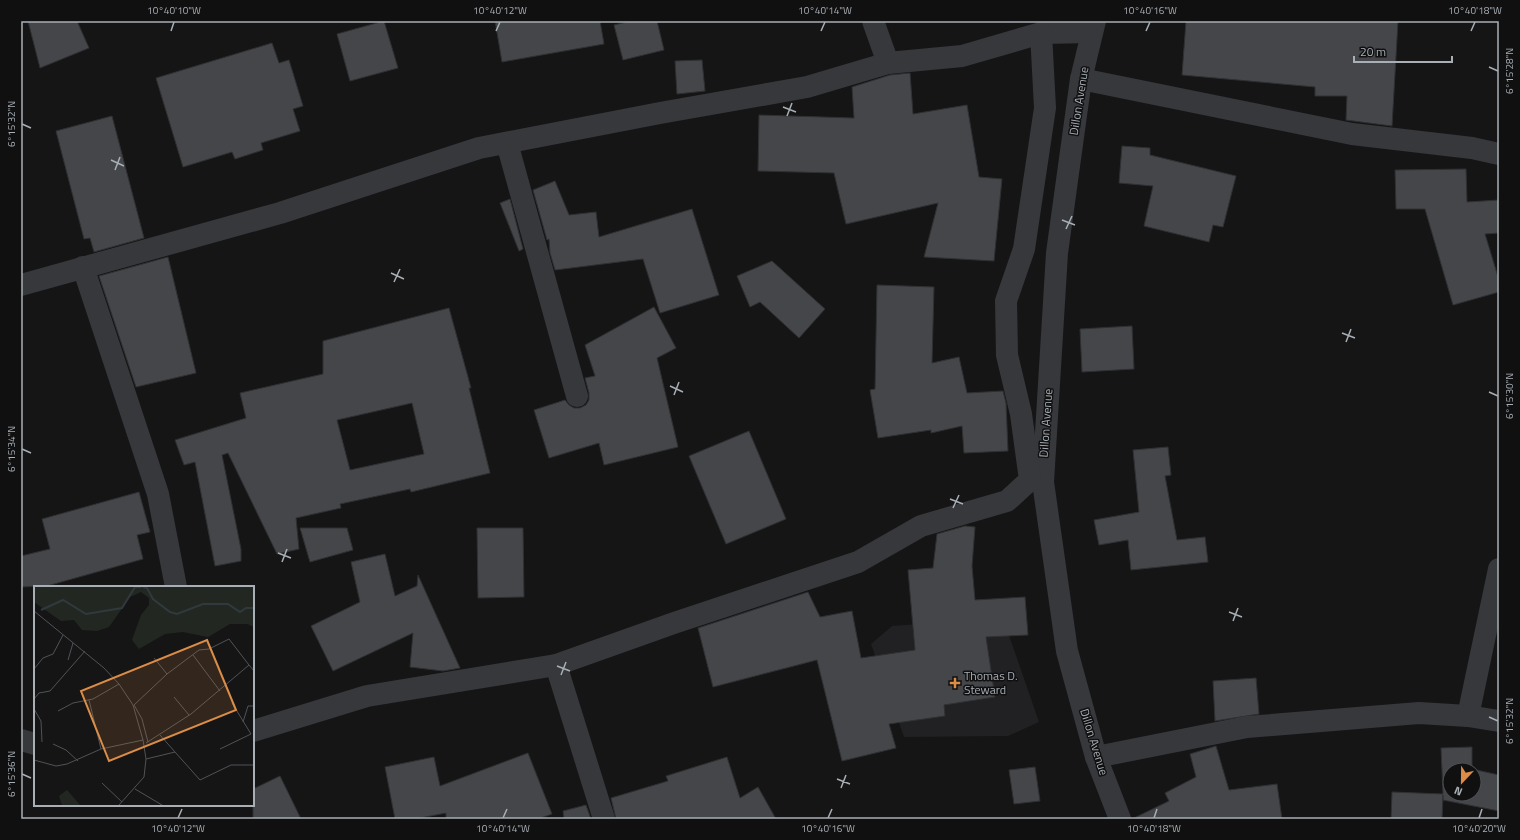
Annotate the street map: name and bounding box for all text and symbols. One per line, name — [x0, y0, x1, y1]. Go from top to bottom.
text: 10°40'10"W — [147, 3, 201, 18]
text: 10°40'12"W — [473, 3, 527, 18]
text: 10°40'14"W — [798, 3, 852, 18]
text: 10°40'16"W — [1123, 3, 1177, 18]
text: 10°40'18"W — [1448, 3, 1502, 18]
scale bar — [1354, 38, 1452, 64]
text: 20 m — [1360, 42, 1386, 61]
text: 6°15'28"N — [1502, 48, 1517, 94]
street label: Dillon Avenue — [1064, 65, 1093, 136]
text: 6°15'32"N — [4, 101, 19, 147]
text: 6°15'30"N — [1502, 373, 1517, 419]
street label: Dillon Avenue — [1034, 388, 1057, 458]
text: 6°15'34"N — [4, 426, 19, 472]
inset map — [34, 586, 254, 806]
place label: Thomas D. Steward — [964, 666, 1018, 699]
marker: Thomas D. Steward — [949, 677, 961, 689]
text: 6°15'32"N — [1502, 698, 1517, 744]
street label: Dillon Avenue — [1075, 706, 1114, 778]
text: 6°15'36"N — [4, 751, 19, 797]
north arrow — [1442, 762, 1482, 802]
text: N — [1452, 782, 1465, 800]
text: 10°40'12"W — [151, 821, 205, 836]
text: 10°40'14"W — [476, 821, 530, 836]
text: 10°40'16"W — [801, 821, 855, 836]
text: 10°40'18"W — [1127, 821, 1181, 836]
text: 10°40'20"W — [1452, 821, 1506, 836]

